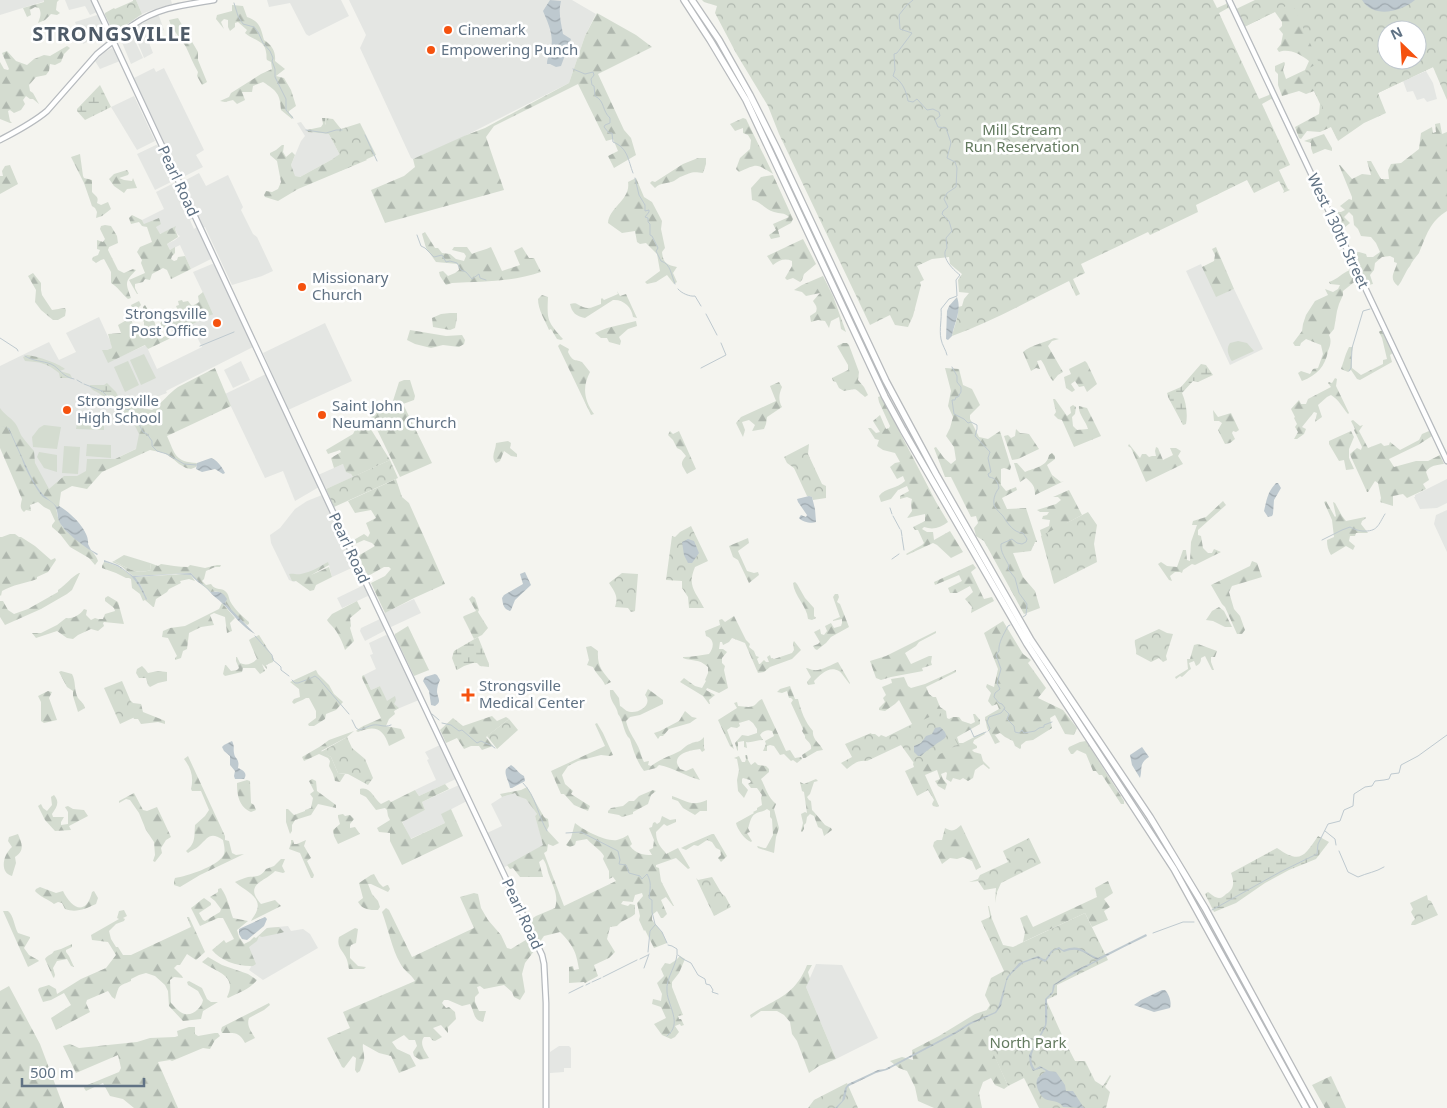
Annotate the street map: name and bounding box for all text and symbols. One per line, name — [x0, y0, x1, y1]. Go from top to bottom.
place label: Cinemark — [458, 19, 526, 39]
district label: STRONGSVILLE — [32, 20, 192, 47]
north arrow — [1377, 20, 1427, 70]
text: N — [1387, 22, 1405, 44]
marker: Cinemark — [442, 24, 454, 36]
place label: Empowering Punch — [441, 39, 578, 59]
marker: Empowering Punch — [425, 44, 437, 56]
park label: Mill Stream Run Reservation — [964, 119, 1080, 156]
street label: Pearl Road — [154, 142, 204, 219]
street label: West 130th Street — [1303, 170, 1375, 292]
place label: Missionary Church — [312, 267, 389, 304]
marker: Missionary Church — [296, 281, 308, 293]
place label: Strongsville Post Office — [125, 303, 207, 340]
marker: Strongsville Post Office — [211, 317, 223, 329]
place label: Strongsville High School — [77, 390, 161, 427]
place label: Saint John Neumann Church — [332, 395, 456, 432]
marker: Strongsville High School — [61, 404, 73, 416]
marker: Saint John Neumann Church — [316, 409, 328, 421]
street label: Pearl Road — [325, 509, 375, 586]
place label: Strongsville Medical Center — [479, 675, 585, 712]
marker: Strongsville Medical Center — [461, 688, 475, 702]
street label: Pearl Road — [498, 875, 548, 952]
park label: North Park — [990, 1032, 1066, 1052]
scale bar — [22, 1056, 145, 1088]
text: 500 m — [30, 1062, 74, 1082]

